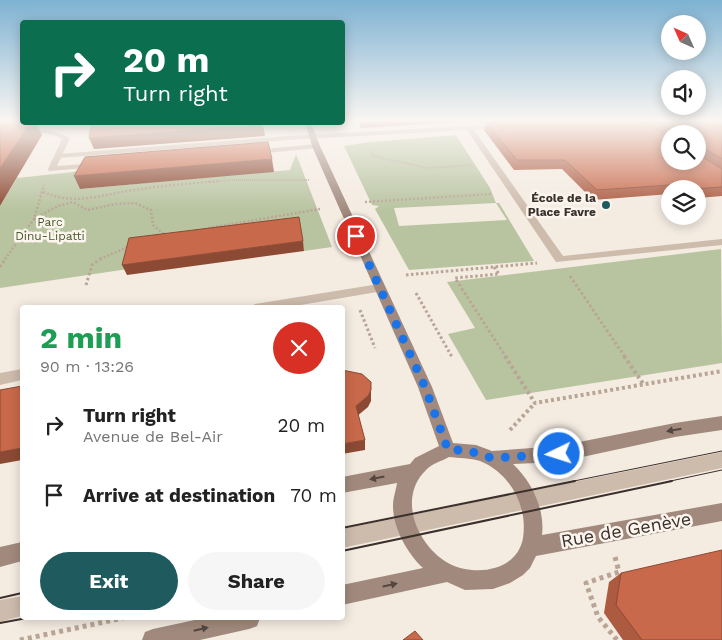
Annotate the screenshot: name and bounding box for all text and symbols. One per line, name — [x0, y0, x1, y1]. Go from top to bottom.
north arrow — [661, 15, 706, 60]
map controls — [661, 15, 706, 225]
text: 20 m — [123, 39, 209, 81]
icon: right — [40, 40, 105, 105]
button: sound — [661, 70, 706, 115]
text: Turn right — [123, 81, 228, 106]
button: search — [661, 125, 706, 170]
button: layers — [661, 180, 706, 225]
place label: École de la Place Favre — [528, 191, 596, 219]
marker: École de la Place Favre — [600, 199, 612, 211]
park label: Parc Dinu-Lipatti — [15, 215, 85, 243]
pin — [335, 215, 377, 257]
icon: arrive — [342, 222, 370, 250]
text: 2 min — [40, 320, 122, 355]
button: close — [273, 322, 325, 374]
text: 90 m · 13:26 — [40, 357, 134, 376]
text: Turn right — [83, 404, 176, 427]
icon: right — [40, 411, 68, 439]
text: 20 m — [278, 414, 325, 437]
text: Avenue de Bel-Air — [83, 427, 223, 446]
position arrow — [532, 427, 584, 479]
one-way arrow — [665, 427, 681, 435]
one-way arrow — [368, 475, 384, 483]
icon: arrive — [40, 481, 68, 509]
text: Arrive at destination — [83, 484, 275, 507]
text: 70 m — [290, 484, 337, 507]
street label: Rue de Genève — [559, 508, 693, 551]
button: Exit — [40, 552, 178, 610]
button: Share — [188, 552, 325, 610]
one-way arrow — [383, 581, 398, 589]
one-way arrow — [193, 625, 208, 633]

